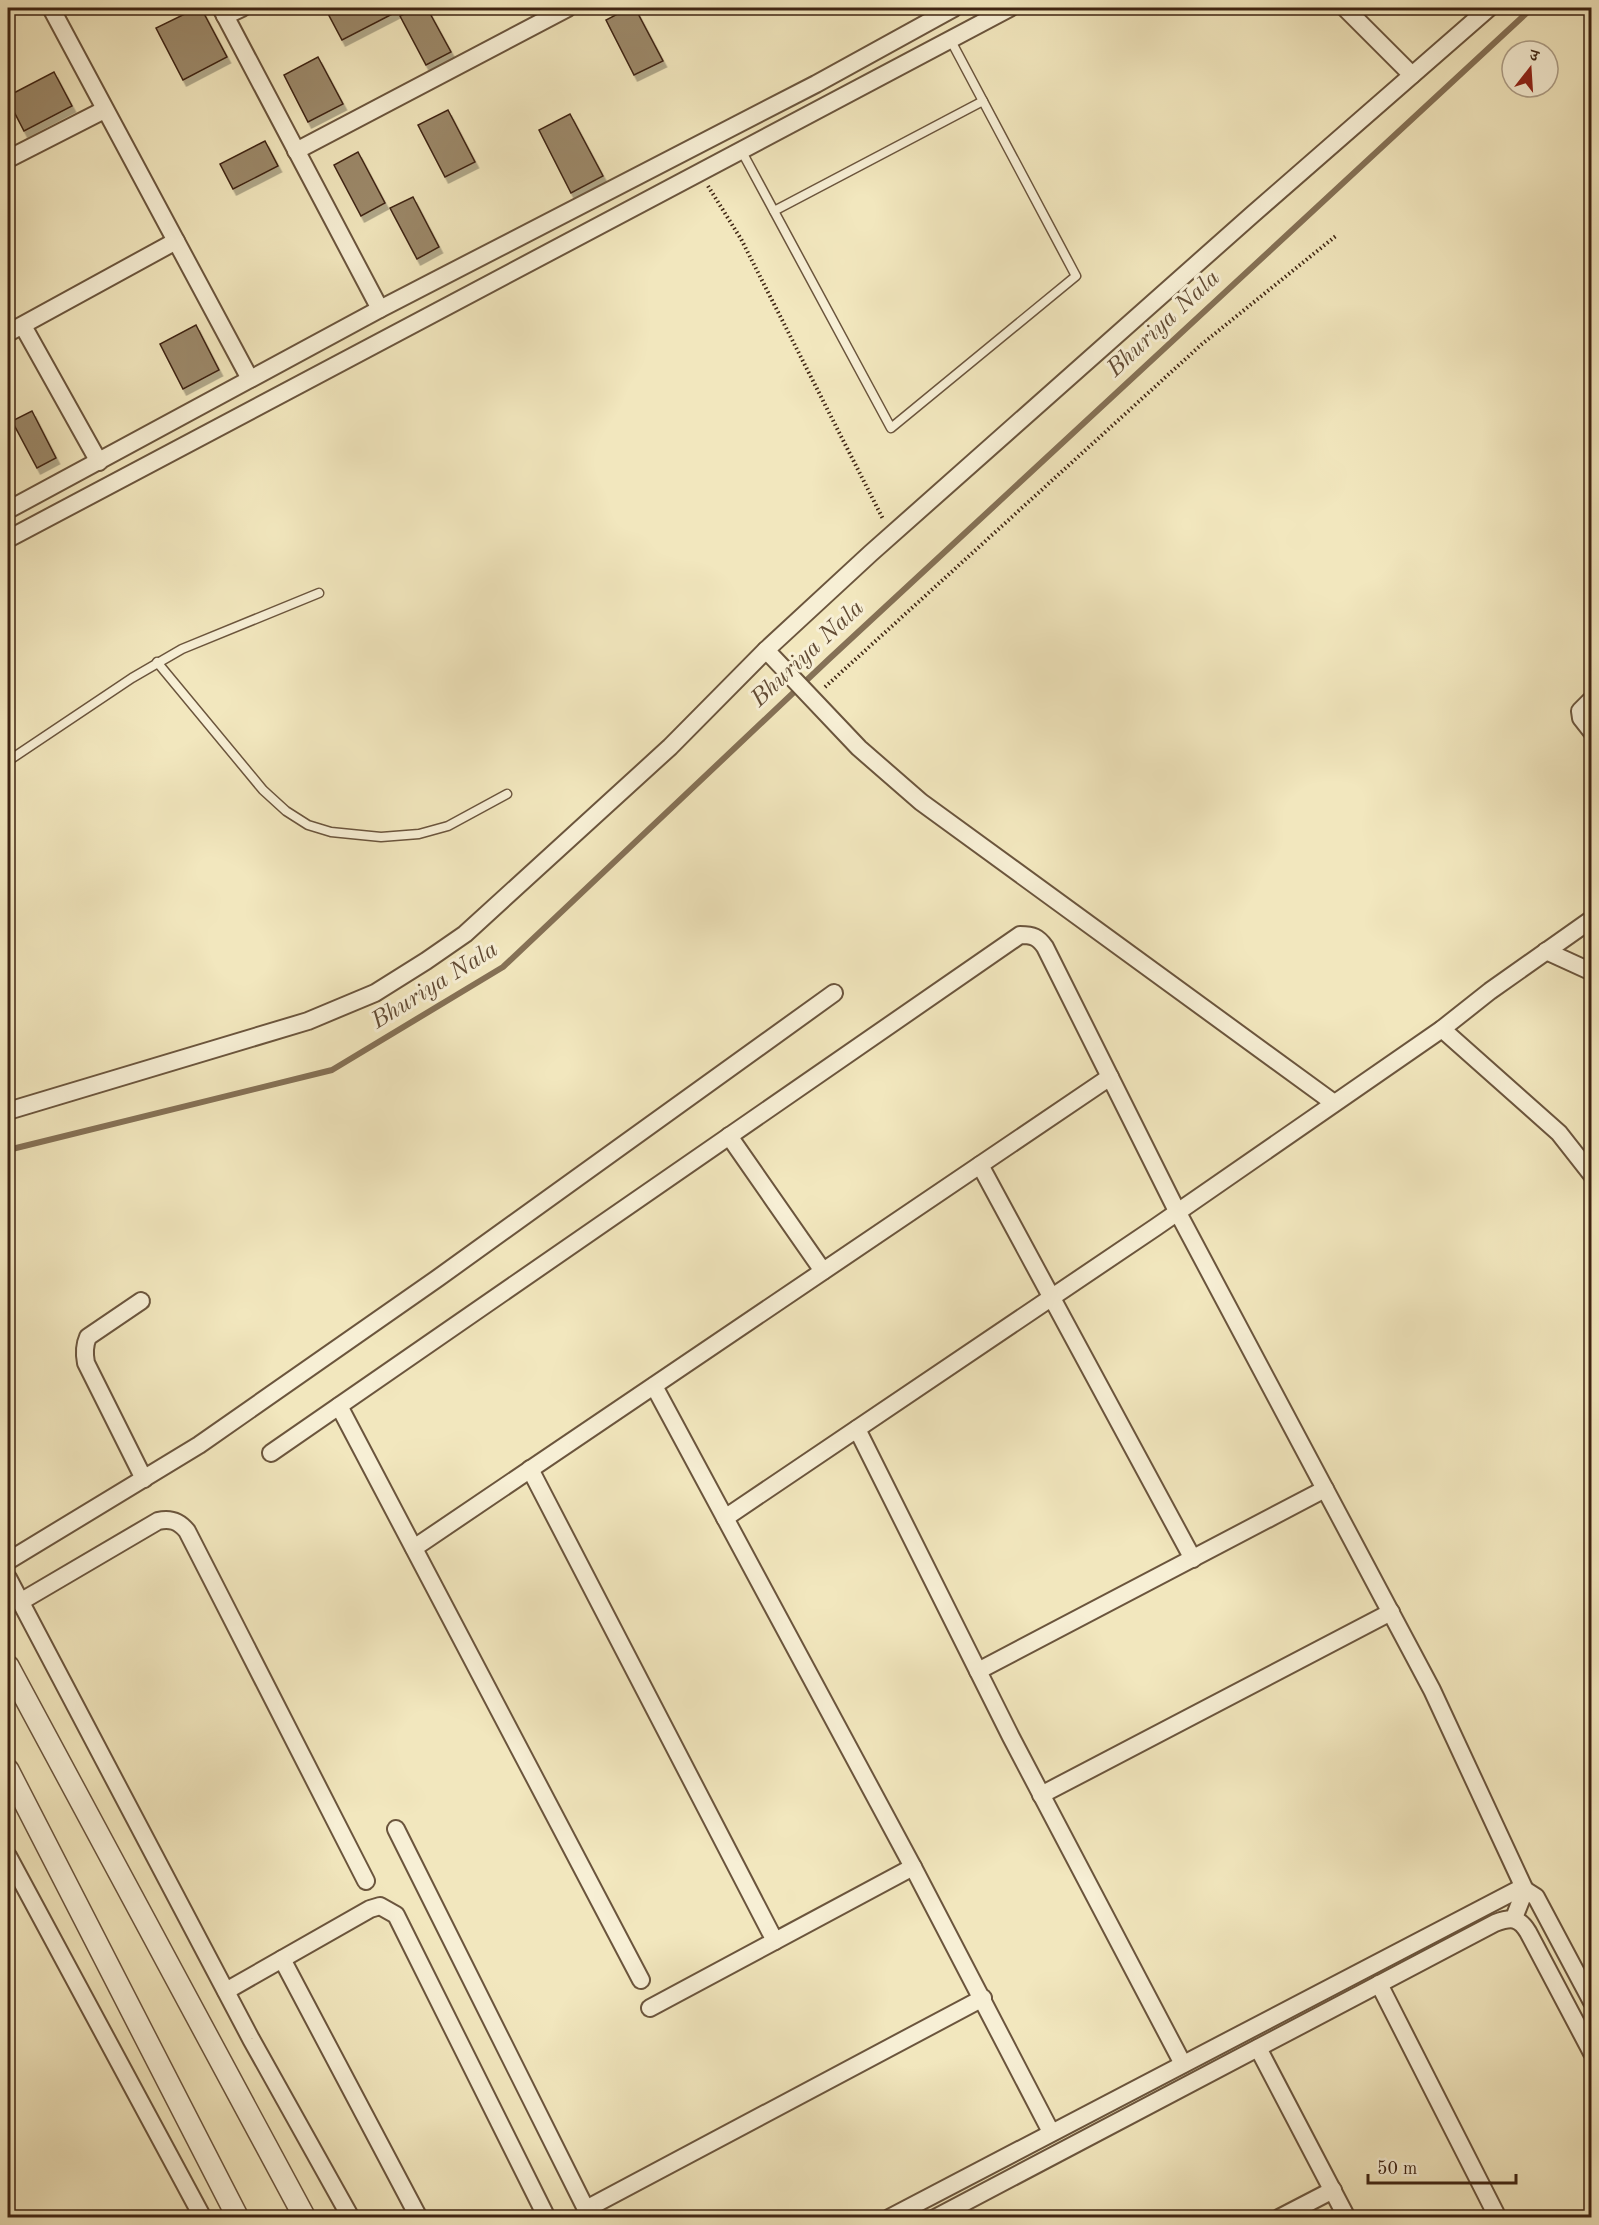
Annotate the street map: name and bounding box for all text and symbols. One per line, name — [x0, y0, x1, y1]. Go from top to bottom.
north arrow — [1500, 39, 1560, 99]
text: उ — [1527, 47, 1542, 66]
water label: Bhuriya Nala — [1102, 266, 1225, 383]
water label: Bhuriya Nala — [746, 596, 869, 713]
water label: Bhuriya Nala — [367, 937, 503, 1035]
scale bar — [1368, 2147, 1516, 2185]
text: 50 m — [1377, 2160, 1417, 2178]

